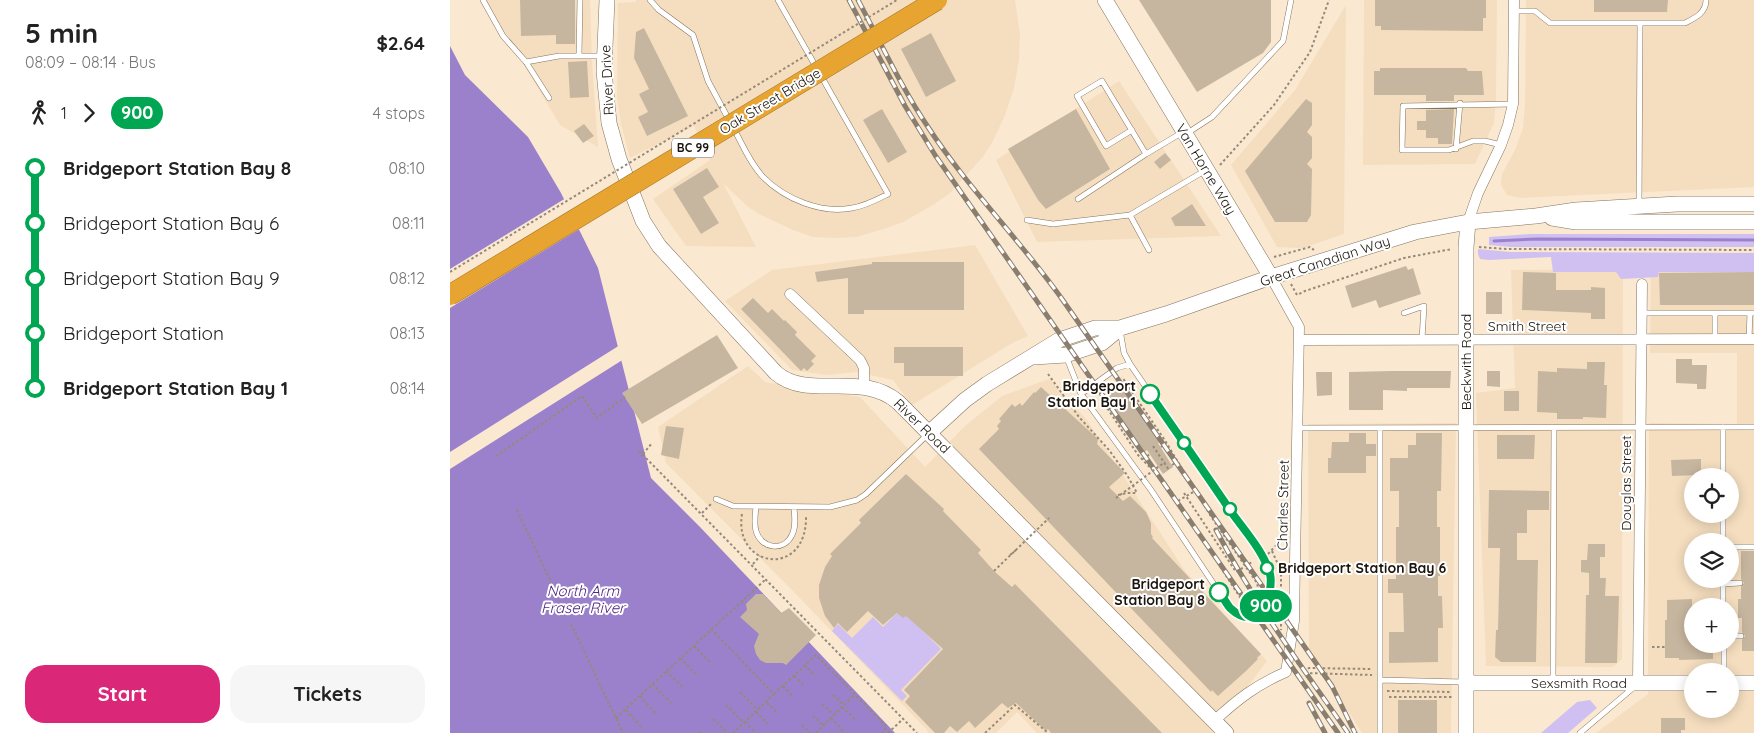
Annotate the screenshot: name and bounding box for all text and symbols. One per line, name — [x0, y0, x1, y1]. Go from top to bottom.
text: 5 min — [25, 15, 98, 50]
text: $2.64 — [376, 31, 425, 55]
street label: River Drive — [596, 44, 618, 116]
text: 08:09 – 08:14 · Bus — [25, 52, 156, 72]
street label: Oak Street Bridge — [716, 64, 824, 138]
icon: walk — [25, 99, 53, 127]
icon: forward — [75, 99, 103, 127]
text: 900 — [121, 101, 153, 124]
text: 1 — [61, 103, 67, 123]
text: 4 stops — [372, 103, 425, 123]
street label: Van Horne Way — [1172, 120, 1240, 218]
road number: BC 99 — [672, 138, 714, 158]
text: Bridgeport Station Bay 8 — [63, 156, 291, 180]
text: 08:10 — [388, 158, 425, 178]
text: Bridgeport Station Bay 6 — [63, 211, 279, 235]
text: 08:11 — [392, 213, 425, 233]
street label: Great Canadian Way — [1258, 231, 1392, 291]
text: Bridgeport Station Bay 9 — [63, 266, 280, 290]
text: 08:12 — [389, 268, 425, 288]
street label: Beckwith Road — [1457, 314, 1475, 410]
street label: Smith Street — [1488, 317, 1566, 335]
text: Bridgeport Station — [63, 321, 224, 345]
text: 08:13 — [390, 323, 425, 343]
text: Bridgeport Station Bay 1 — [63, 376, 288, 400]
place label: Bridgeport Station Bay 1 — [1048, 377, 1136, 411]
text: 08:14 — [390, 378, 425, 398]
marker: Bridgeport Station Bay 1 — [1140, 384, 1160, 404]
street label: River Road — [890, 395, 954, 457]
street label: Douglas Street — [1617, 435, 1635, 531]
unlabelled marker — [1177, 436, 1191, 450]
street label: Charles Street — [1273, 459, 1293, 550]
map controls — [1684, 468, 1739, 718]
button: locate — [1684, 468, 1739, 523]
unlabelled marker — [1223, 502, 1237, 516]
button: layers — [1684, 533, 1739, 588]
place label: Bridgeport Station Bay 6 — [1278, 559, 1447, 577]
marker: Bridgeport Station Bay 6 — [1260, 561, 1274, 575]
place label: Bridgeport Station Bay 8 — [1114, 575, 1205, 609]
water label: North Arm Fraser River — [541, 581, 627, 617]
marker: Bridgeport Station Bay 8 — [1209, 582, 1229, 602]
line badge: 900 — [1237, 590, 1295, 622]
text: 900 — [1250, 594, 1282, 617]
button: + — [1684, 598, 1739, 653]
button: − — [1684, 663, 1739, 718]
button: Start — [25, 665, 220, 723]
button: Tickets — [230, 665, 425, 723]
street label: Sexsmith Road — [1531, 674, 1627, 692]

